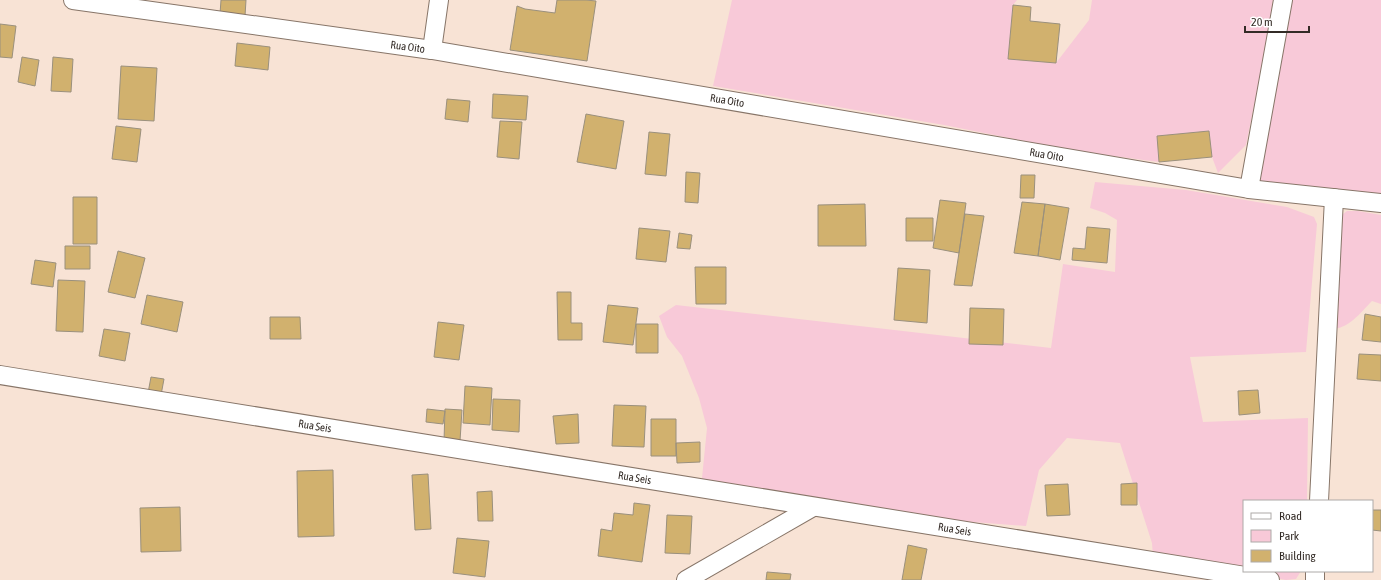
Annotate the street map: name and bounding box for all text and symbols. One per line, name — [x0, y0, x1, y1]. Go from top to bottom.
scale bar — [1245, 8, 1309, 34]
text: 20 m — [1251, 15, 1273, 29]
street label: Rua Oito — [390, 38, 426, 55]
street label: Rua Oito — [709, 91, 745, 109]
street label: Rua Oito — [1029, 146, 1065, 163]
street label: Rua Seis — [297, 417, 333, 434]
street label: Rua Seis — [617, 469, 652, 486]
legend — [1243, 500, 1373, 572]
text: Road — [1279, 509, 1302, 523]
street label: Rua Seis — [937, 521, 972, 538]
text: Park — [1279, 529, 1300, 543]
text: Building — [1279, 549, 1317, 563]

